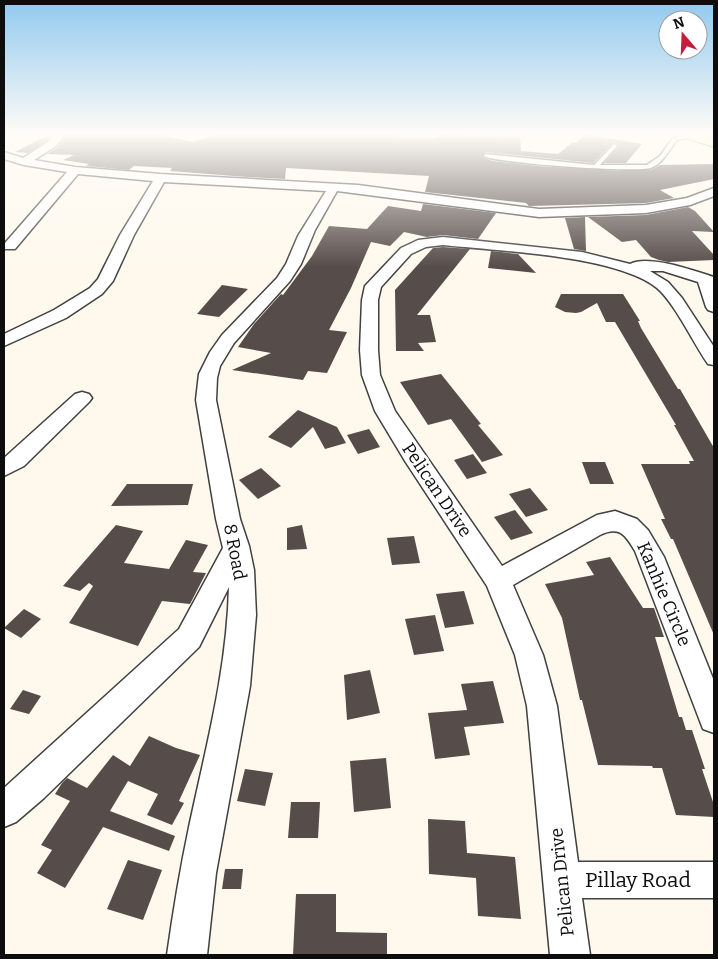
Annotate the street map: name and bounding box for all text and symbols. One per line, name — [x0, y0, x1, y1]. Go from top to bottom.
north arrow — [658, 10, 708, 60]
text: N — [671, 13, 687, 33]
street label: Pelican Drive — [397, 439, 477, 541]
street label: 8 Road — [219, 522, 251, 582]
street label: Kanhie Circle — [632, 539, 696, 649]
street label: Pelican Drive — [545, 827, 579, 937]
street label: Pillay Road — [585, 867, 691, 893]

